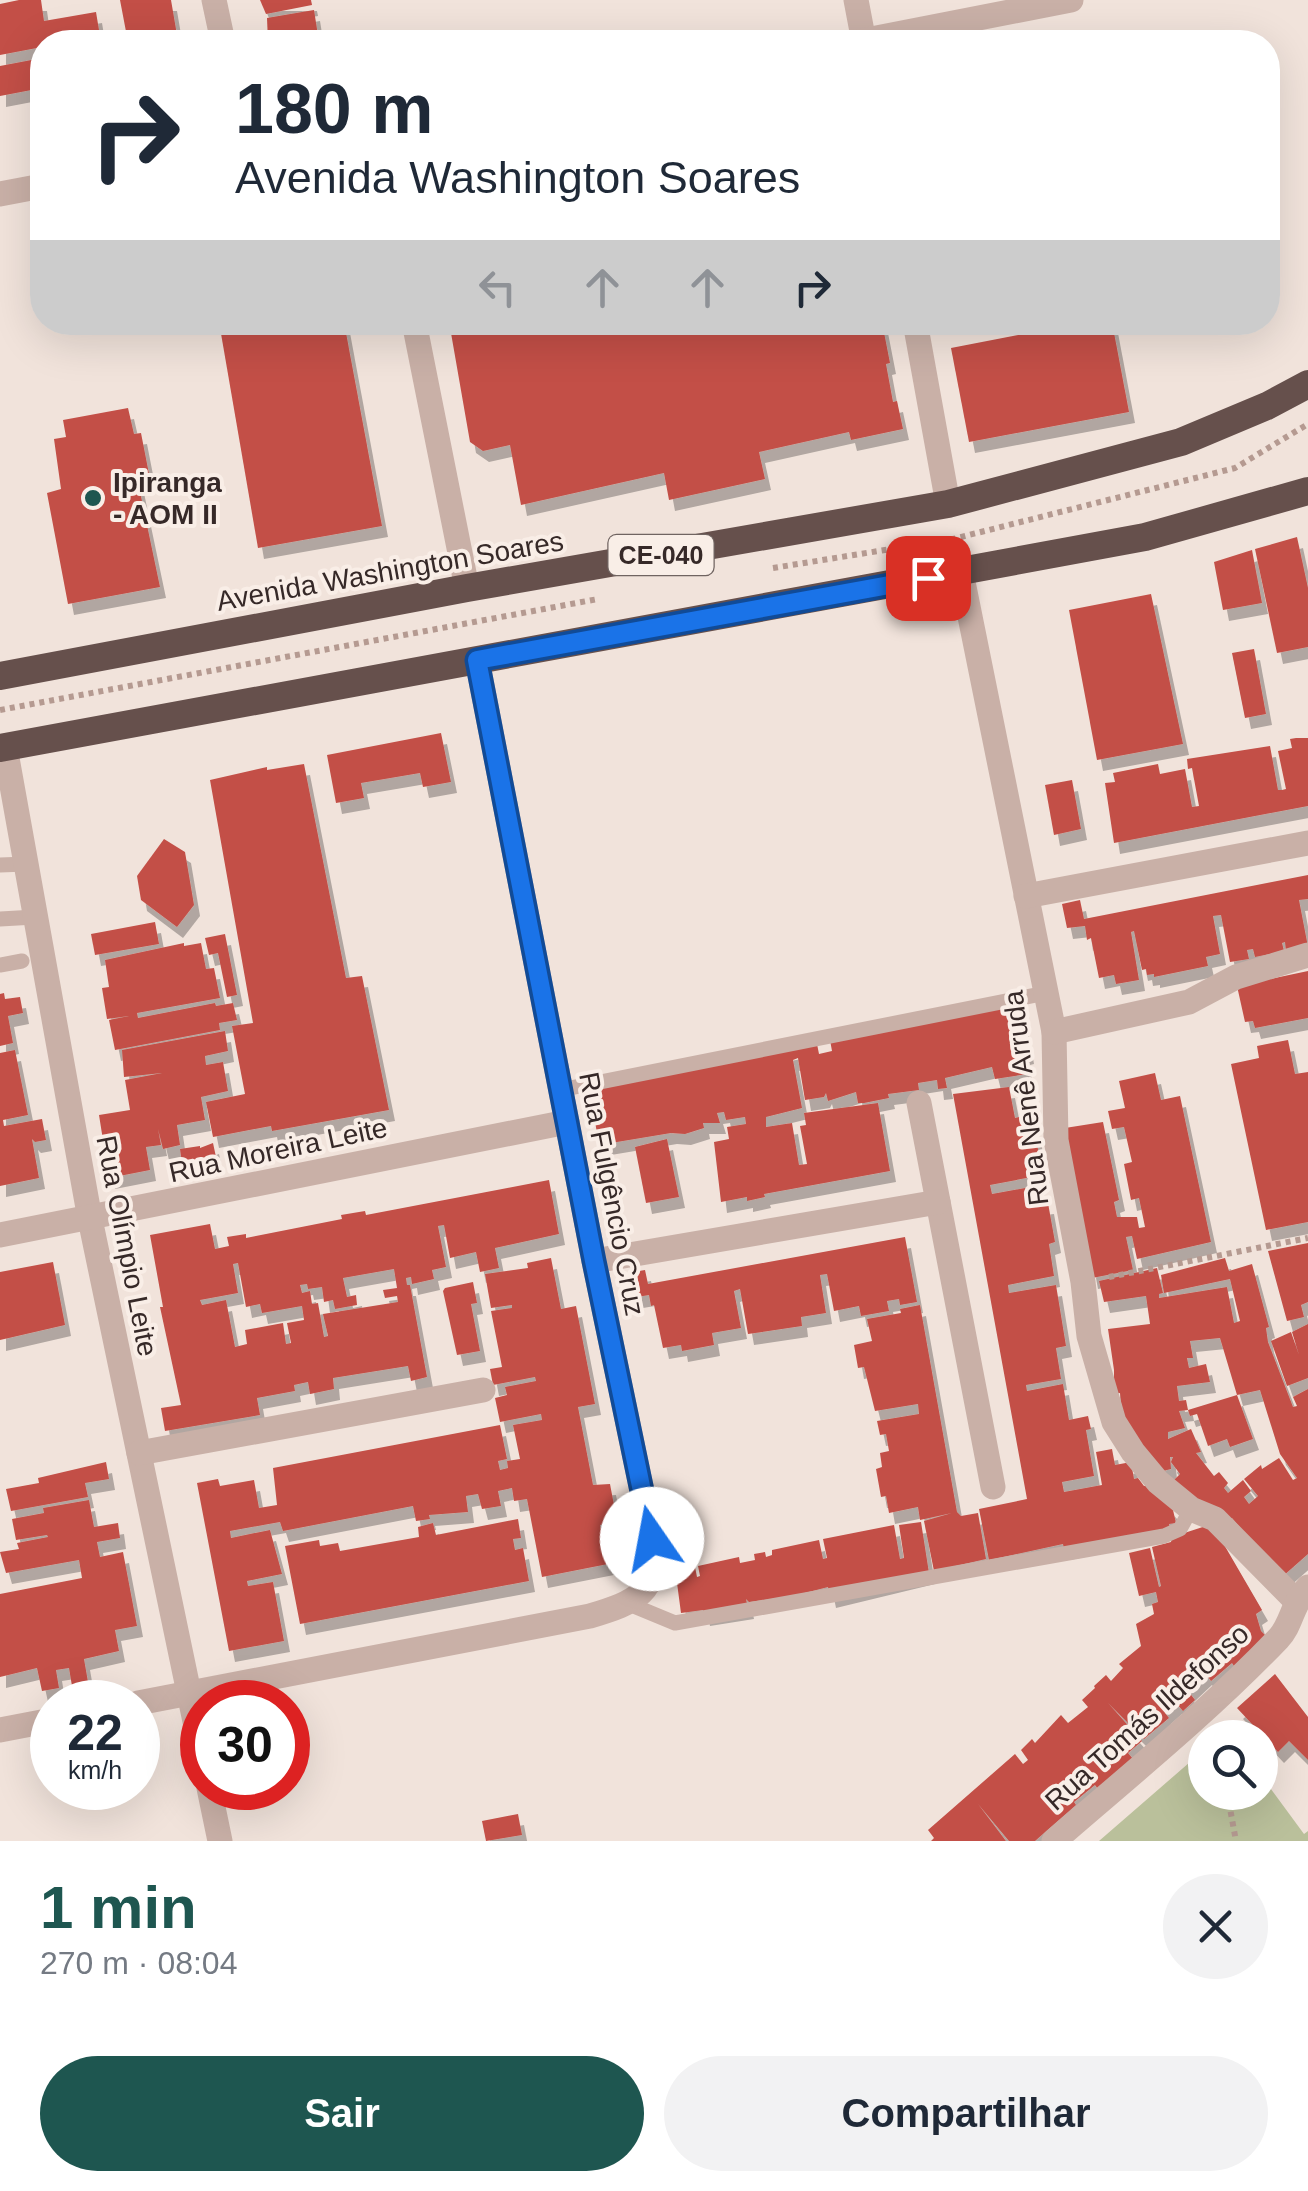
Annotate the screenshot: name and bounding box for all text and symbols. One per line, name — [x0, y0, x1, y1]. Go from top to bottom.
icon: right — [70, 70, 200, 200]
text: 180 m — [235, 70, 433, 148]
text: Avenida Washington Soares — [235, 152, 800, 203]
icon: left — [470, 260, 525, 315]
icon: ahead — [575, 260, 630, 315]
icon: ahead — [680, 260, 735, 315]
icon: right — [785, 260, 840, 315]
place label: Ipiranga - AOM II — [113, 467, 222, 530]
marker: Ipiranga - AOM II — [82, 487, 104, 509]
street label: Avenida Washington Soares — [214, 525, 566, 617]
road number: CE-040 — [608, 535, 714, 575]
pin — [886, 536, 971, 621]
icon: arrive — [901, 551, 956, 606]
street label: Rua Nenê Arruda — [997, 988, 1055, 1207]
street label: Rua Fulgêncio Cruz — [573, 1070, 651, 1318]
street label: Rua Moreira Leite — [166, 1112, 390, 1188]
street label: Rua Olímpio Leite — [90, 1133, 164, 1359]
position arrow — [600, 1487, 704, 1591]
street label: Rua Tomás Ildefonso — [1039, 1618, 1255, 1816]
speed limit sign: 30 — [180, 1680, 310, 1810]
text: 22 — [67, 1705, 123, 1761]
map controls — [1188, 1720, 1278, 1810]
button: search — [1188, 1720, 1278, 1810]
text: km/h — [68, 1756, 122, 1784]
text: 1 min — [40, 1874, 197, 1941]
button: close — [1163, 1874, 1268, 1979]
text: 270 m · 08:04 — [40, 1945, 237, 1981]
button: Sair — [40, 2056, 644, 2171]
button: Compartilhar — [664, 2056, 1268, 2171]

